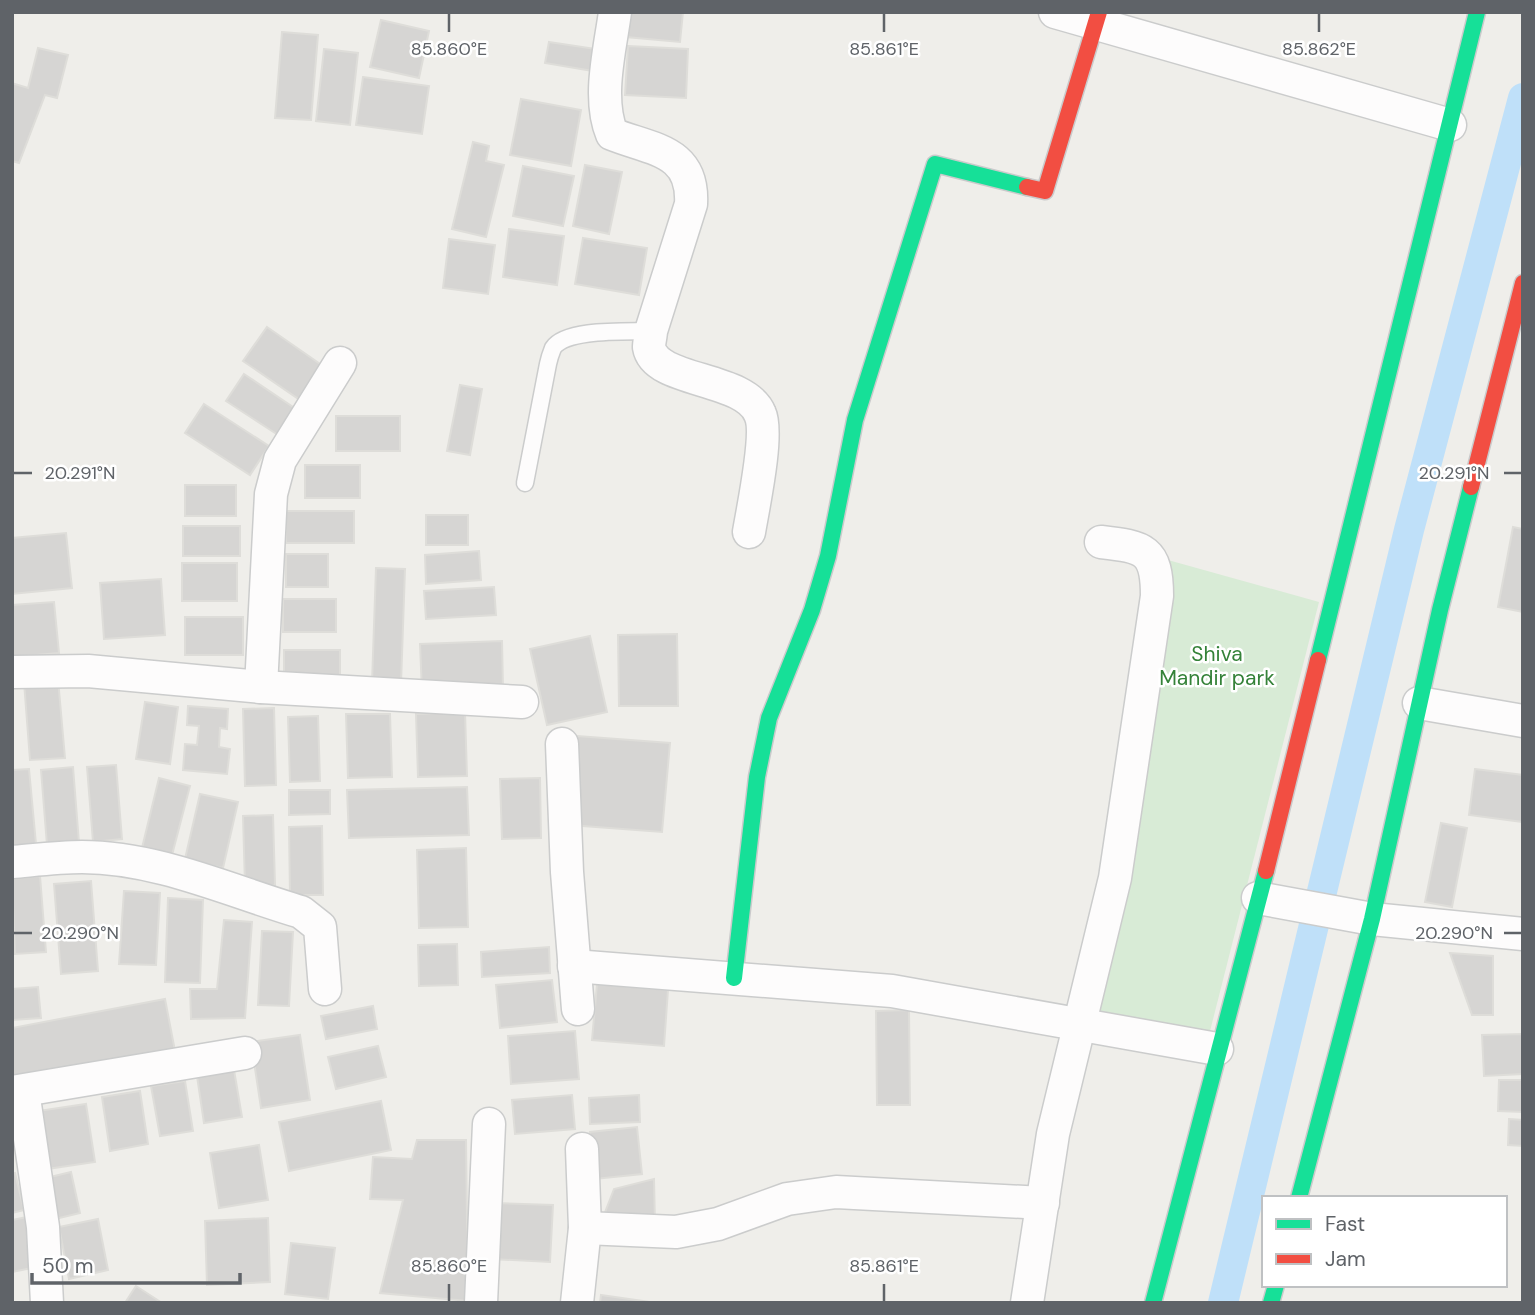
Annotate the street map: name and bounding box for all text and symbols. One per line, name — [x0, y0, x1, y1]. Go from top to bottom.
text: 85.860°E — [411, 37, 487, 61]
text: 85.861°E — [849, 37, 919, 61]
text: 85.862°E — [1282, 37, 1356, 61]
text: 20.291°N — [45, 461, 115, 485]
text: 20.291°N — [1419, 461, 1489, 485]
park label: Shiva Mandir park — [1159, 640, 1275, 692]
text: 20.290°N — [41, 921, 119, 945]
text: 20.290°N — [1415, 921, 1493, 945]
legend — [1262, 1196, 1507, 1287]
text: Fast — [1325, 1210, 1365, 1238]
scale bar — [32, 1242, 240, 1286]
text: Jam — [1325, 1245, 1366, 1273]
text: 50 m — [42, 1252, 93, 1280]
text: 85.860°E — [411, 1254, 487, 1278]
text: 85.861°E — [849, 1254, 919, 1278]

